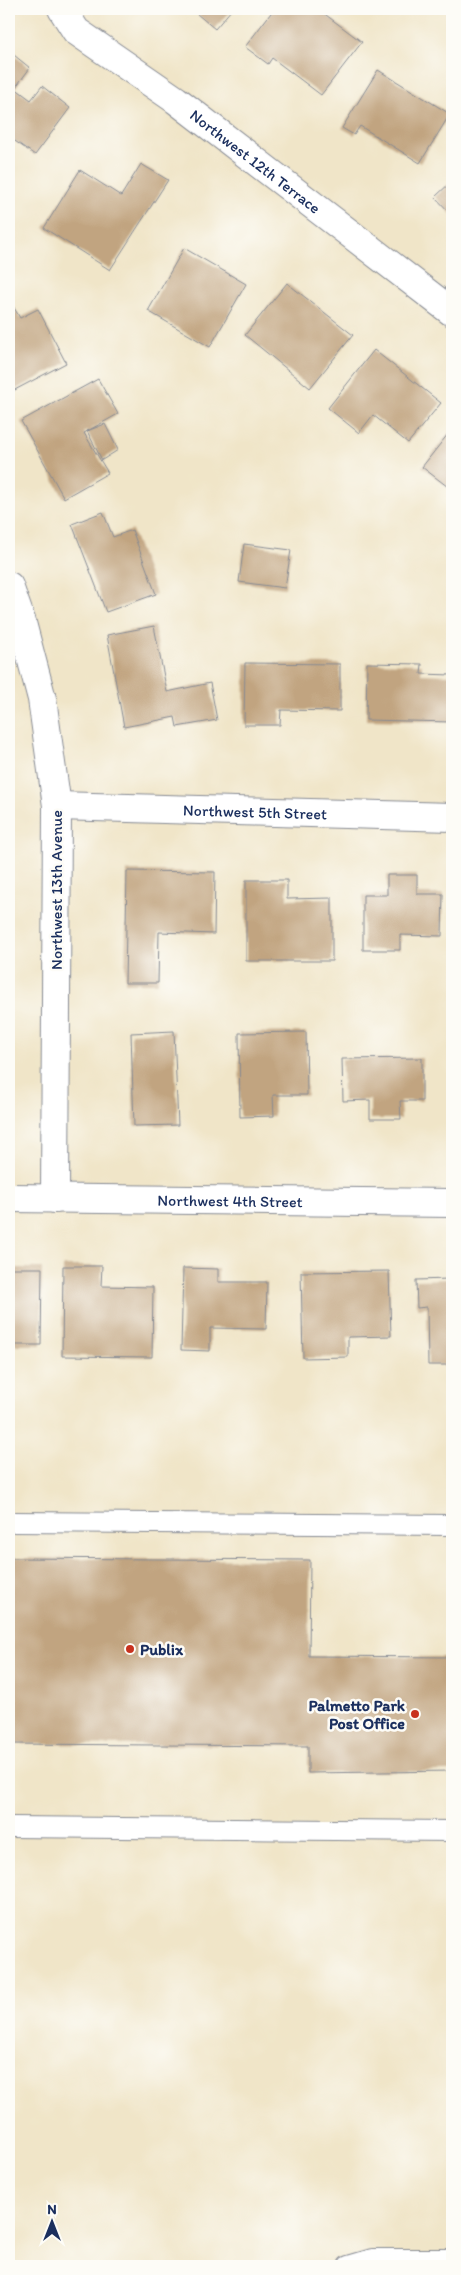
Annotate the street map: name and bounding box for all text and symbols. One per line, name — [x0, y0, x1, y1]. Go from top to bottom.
street label: Northwest 12th Terrace — [186, 105, 325, 218]
street label: Northwest 5th Street — [183, 801, 327, 824]
street label: Northwest 13th Avenue — [47, 810, 66, 970]
street label: Northwest 4th Street — [157, 1191, 303, 1211]
place label: Publix — [140, 1640, 184, 1659]
marker: Publix — [124, 1643, 136, 1655]
place label: Palmetto Park Post Office — [308, 1696, 406, 1733]
marker: Palmetto Park Post Office — [409, 1708, 421, 1720]
north arrow — [28, 2198, 78, 2248]
text: N — [47, 2201, 57, 2218]

